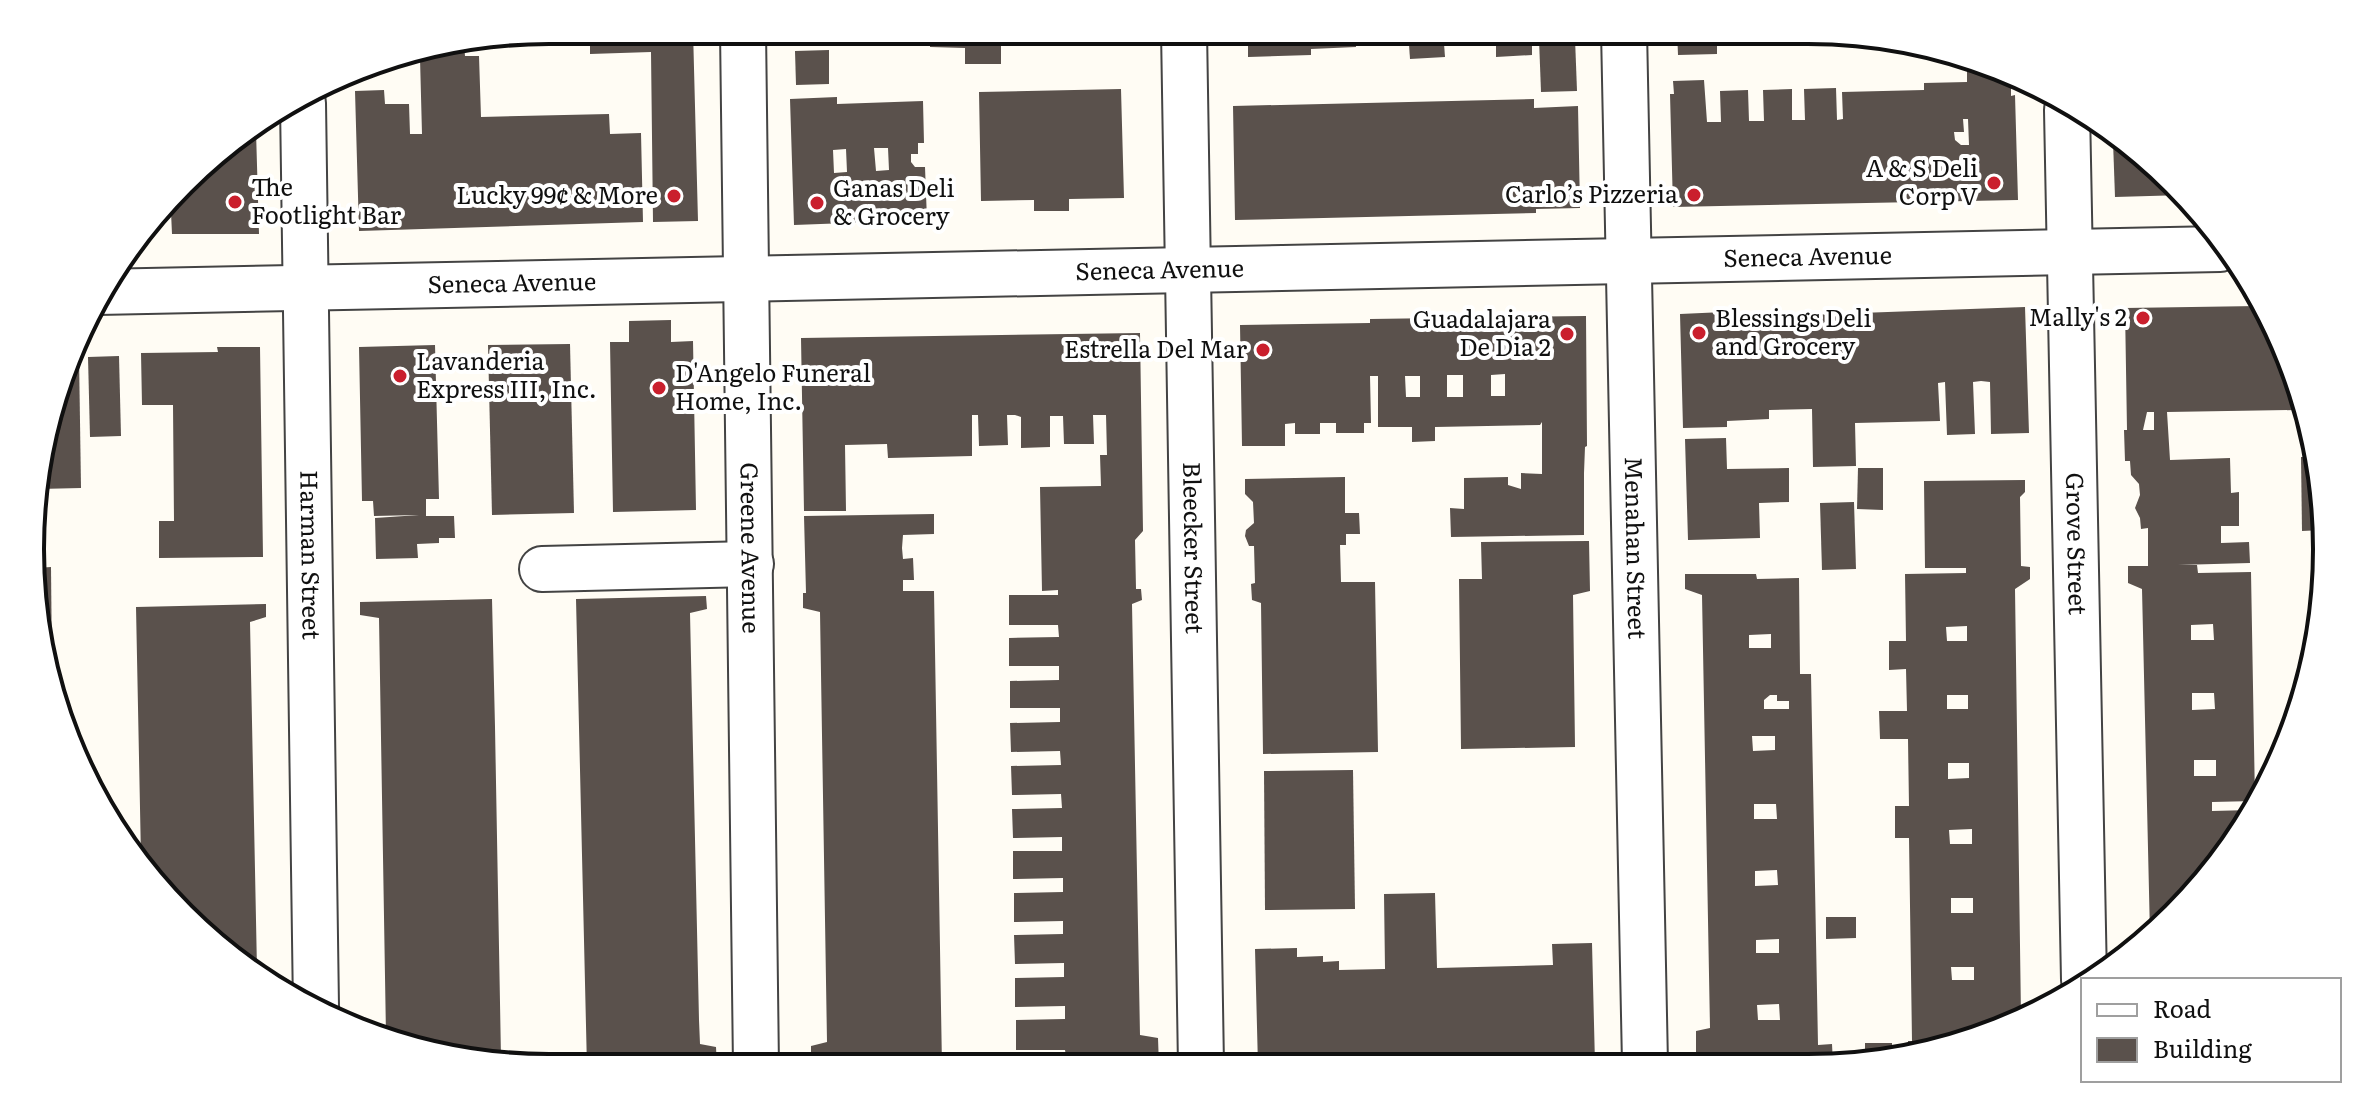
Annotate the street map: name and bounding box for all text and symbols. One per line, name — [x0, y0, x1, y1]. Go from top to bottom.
place label: A & S Deli Corp V — [1866, 149, 1978, 212]
place label: The Footlight Bar — [251, 168, 402, 231]
place label: Ganas Deli & Grocery — [833, 169, 954, 232]
marker: A & S Deli Corp V — [1985, 174, 2003, 192]
place label: Carlo’s Pizzeria — [1505, 175, 1678, 210]
place label: Lucky 99¢ & More — [456, 176, 658, 211]
marker: Carlo’s Pizzeria — [1685, 186, 1703, 204]
marker: Lucky 99¢ & More — [665, 187, 683, 205]
marker: The Footlight Bar — [226, 193, 244, 211]
marker: Ganas Deli & Grocery — [808, 194, 826, 212]
street label: Seneca Avenue — [1723, 236, 1892, 274]
street label: Seneca Avenue — [1075, 249, 1244, 287]
street label: Seneca Avenue — [427, 262, 597, 300]
place label: Mally's 2 — [2029, 298, 2127, 333]
place label: Blessings Deli and Grocery — [1715, 299, 1871, 362]
place label: Guadalajara De Dia 2 — [1413, 300, 1551, 363]
marker: Mally's 2 — [2134, 309, 2152, 327]
marker: Blessings Deli and Grocery — [1690, 324, 1708, 342]
marker: Guadalajara De Dia 2 — [1558, 325, 1576, 343]
place label: Estrella Del Mar — [1064, 330, 1248, 365]
marker: Estrella Del Mar — [1254, 341, 1272, 359]
place label: Lavanderia Express III, Inc. — [416, 342, 597, 405]
place label: D'Angelo Funeral Home, Inc. — [675, 354, 871, 417]
marker: Lavanderia Express III, Inc. — [391, 367, 409, 385]
marker: D'Angelo Funeral Home, Inc. — [650, 379, 668, 397]
street label: Menahan Street — [1618, 456, 1656, 640]
street label: Greene Avenue — [733, 462, 771, 634]
street label: Bleecker Street — [1176, 462, 1214, 634]
street label: Harman Street — [293, 470, 331, 640]
street label: Grove Street — [2059, 472, 2097, 616]
legend — [2081, 978, 2341, 1082]
text: Road — [2153, 990, 2212, 1025]
text: Building — [2153, 1030, 2252, 1065]

